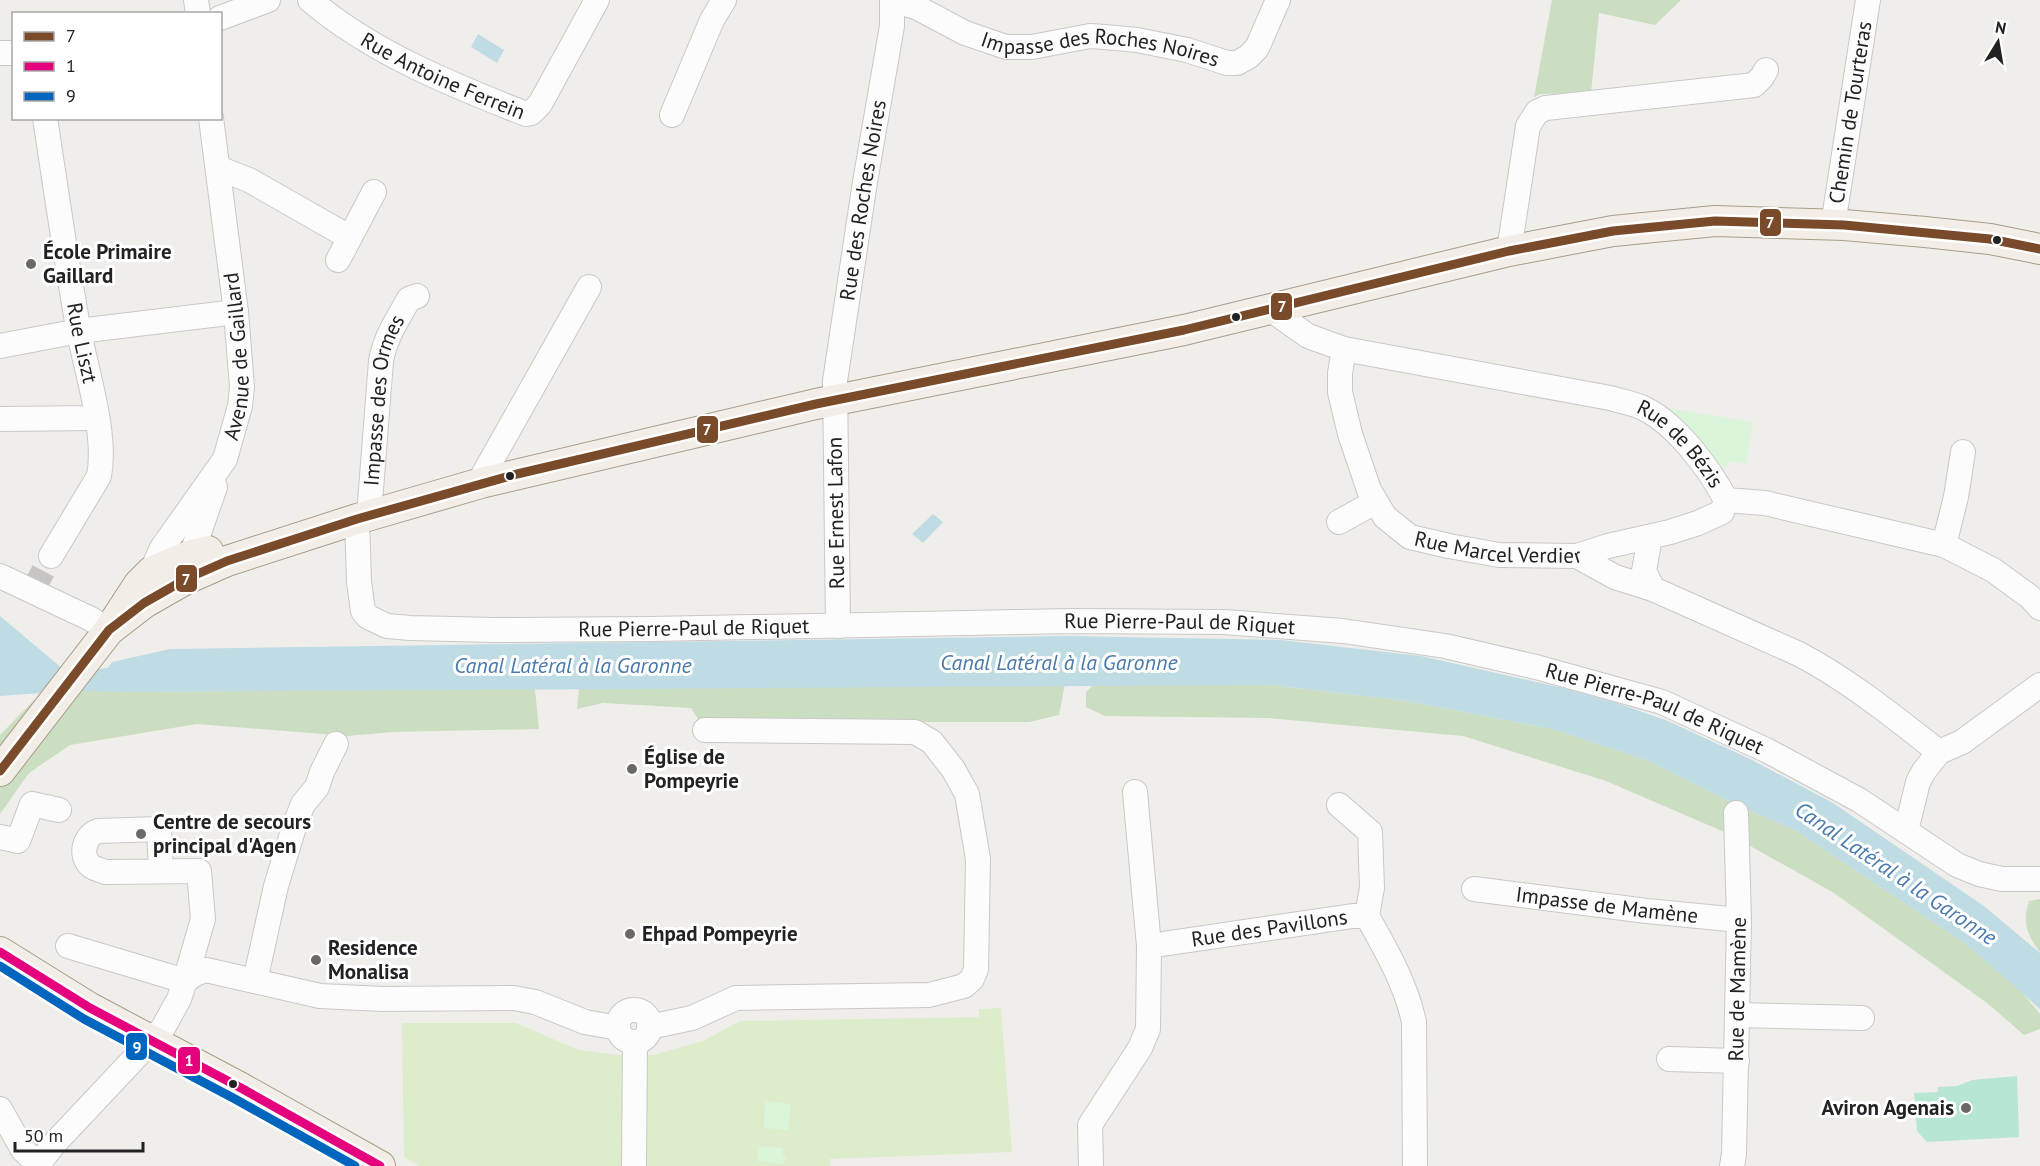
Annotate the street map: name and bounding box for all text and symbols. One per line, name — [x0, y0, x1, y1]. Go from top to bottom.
legend — [12, 12, 222, 120]
north arrow — [1968, 12, 2028, 72]
text: N — [1994, 16, 2008, 38]
street label: Chemin de Tourteras — [1823, 19, 1878, 205]
street label: Impasse des Roches Noires — [978, 22, 1223, 73]
text: 7 — [66, 24, 76, 47]
street label: Rue Antoine Ferrein — [356, 26, 529, 125]
text: 1 — [66, 54, 76, 77]
text: 9 — [66, 84, 76, 107]
street label: Rue des Roches Noires — [833, 98, 892, 302]
line badge: 7 — [1759, 208, 1782, 237]
text: 7 — [1765, 212, 1775, 232]
unlabelled marker — [1991, 234, 2003, 246]
place label: École Primaire Gaillard — [43, 238, 172, 289]
marker: École Primaire Gaillard — [24, 257, 38, 271]
street label: Avenue de Gaillard — [217, 271, 255, 443]
line badge: 7 — [1270, 292, 1293, 321]
text: 7 — [1277, 296, 1287, 316]
street label: Rue Liszt — [61, 300, 104, 386]
street label: Impasse des Ormes — [357, 310, 410, 487]
unlabelled marker — [1230, 311, 1242, 323]
street label: Rue de Bézis — [1633, 393, 1730, 493]
line badge: 7 — [696, 415, 719, 444]
text: 7 — [702, 419, 712, 439]
street label: Rue Ernest Lafon — [821, 437, 850, 589]
unlabelled marker — [504, 470, 516, 482]
street label: Rue Marcel Verdier — [1412, 524, 1585, 569]
line badge: 7 — [175, 564, 198, 593]
text: 7 — [181, 569, 191, 589]
street label: Rue Pierre-Paul de Riquet — [1064, 607, 1296, 640]
street label: Rue Pierre-Paul de Riquet — [578, 612, 810, 642]
water label: Canal Latéral à la Garonne — [940, 648, 1178, 676]
water label: Canal Latéral à la Garonne — [454, 651, 692, 679]
street label: Rue Pierre-Paul de Riquet — [1542, 656, 1768, 760]
place label: Église de Pompeyrie — [644, 743, 739, 794]
marker: Église de Pompeyrie — [625, 762, 639, 776]
water label: Canal Latéral à la Garonne — [1790, 795, 2003, 951]
place label: Centre de secours principal d'Agen — [153, 808, 311, 859]
marker: Centre de secours principal d'Agen — [134, 827, 148, 841]
street label: Impasse de Mamène — [1514, 880, 1699, 929]
street label: Rue des Pavillons — [1189, 903, 1349, 953]
street label: Rue de Mamène — [1722, 917, 1752, 1062]
place label: Ehpad Pompeyrie — [642, 920, 798, 947]
marker: Ehpad Pompeyrie — [623, 927, 637, 941]
place label: Residence Monalisa — [328, 934, 418, 985]
marker: Residence Monalisa — [309, 953, 323, 967]
line badge: 9 — [125, 1032, 148, 1061]
text: 9 — [132, 1037, 142, 1057]
line badge: 1 — [177, 1046, 201, 1075]
text: 1 — [184, 1050, 194, 1070]
unlabelled marker — [227, 1078, 239, 1090]
place label: Aviron Agenais — [1822, 1094, 1954, 1121]
marker: Aviron Agenais — [1959, 1101, 1973, 1115]
scale bar — [15, 1115, 142, 1153]
text: 50 m — [24, 1124, 63, 1147]

